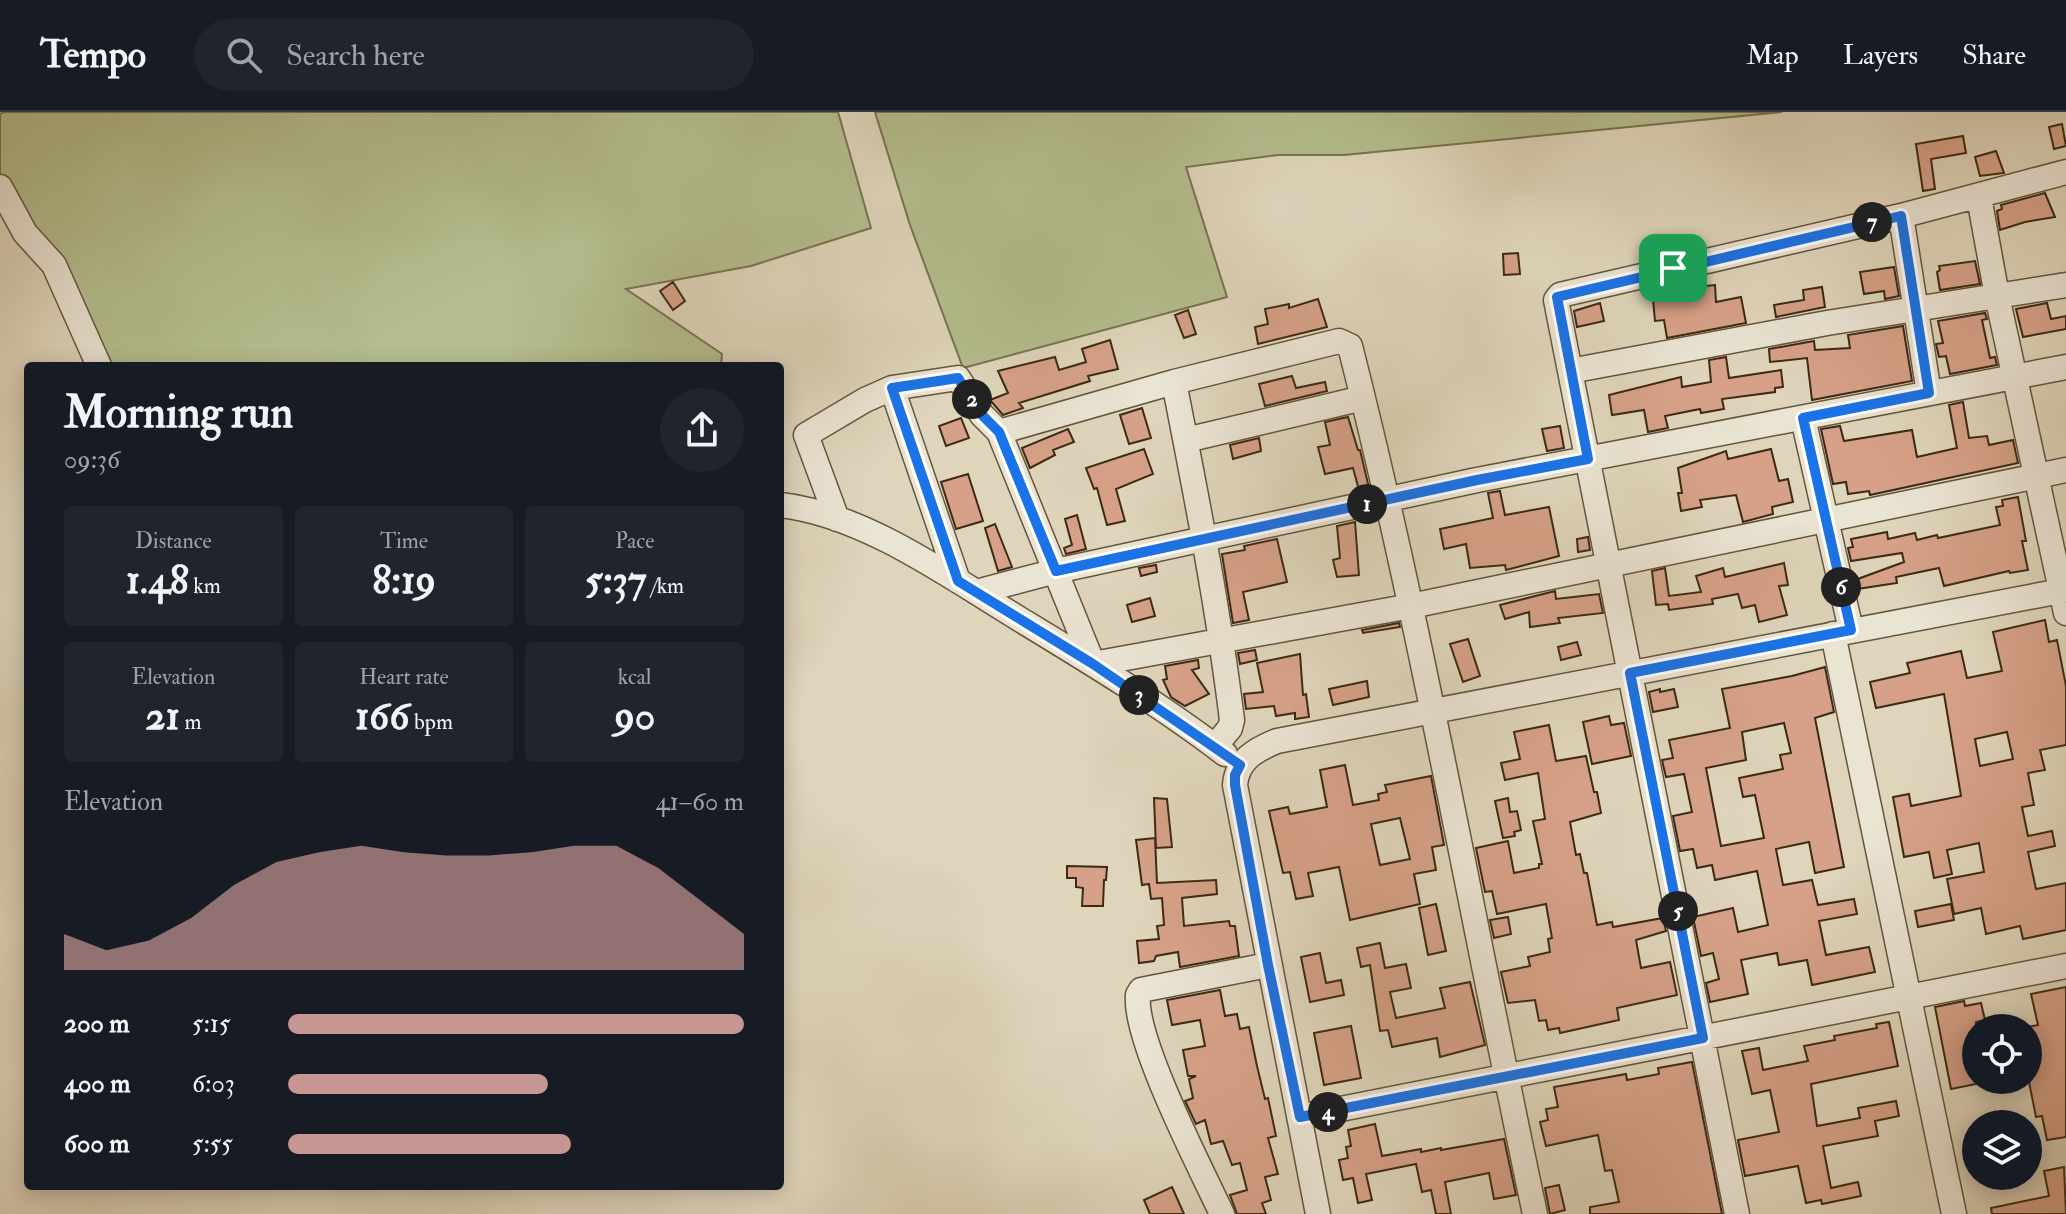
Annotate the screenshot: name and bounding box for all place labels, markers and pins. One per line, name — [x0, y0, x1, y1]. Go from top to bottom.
pin: 7 — [1852, 202, 1892, 242]
pin — [1639, 234, 1707, 302]
pin: 2 — [952, 379, 992, 419]
pin: 1 — [1347, 484, 1387, 524]
pin: 6 — [1821, 567, 1861, 607]
pin: 3 — [1119, 675, 1159, 715]
pin: 5 — [1658, 891, 1698, 931]
pin: 4 — [1308, 1092, 1348, 1132]

